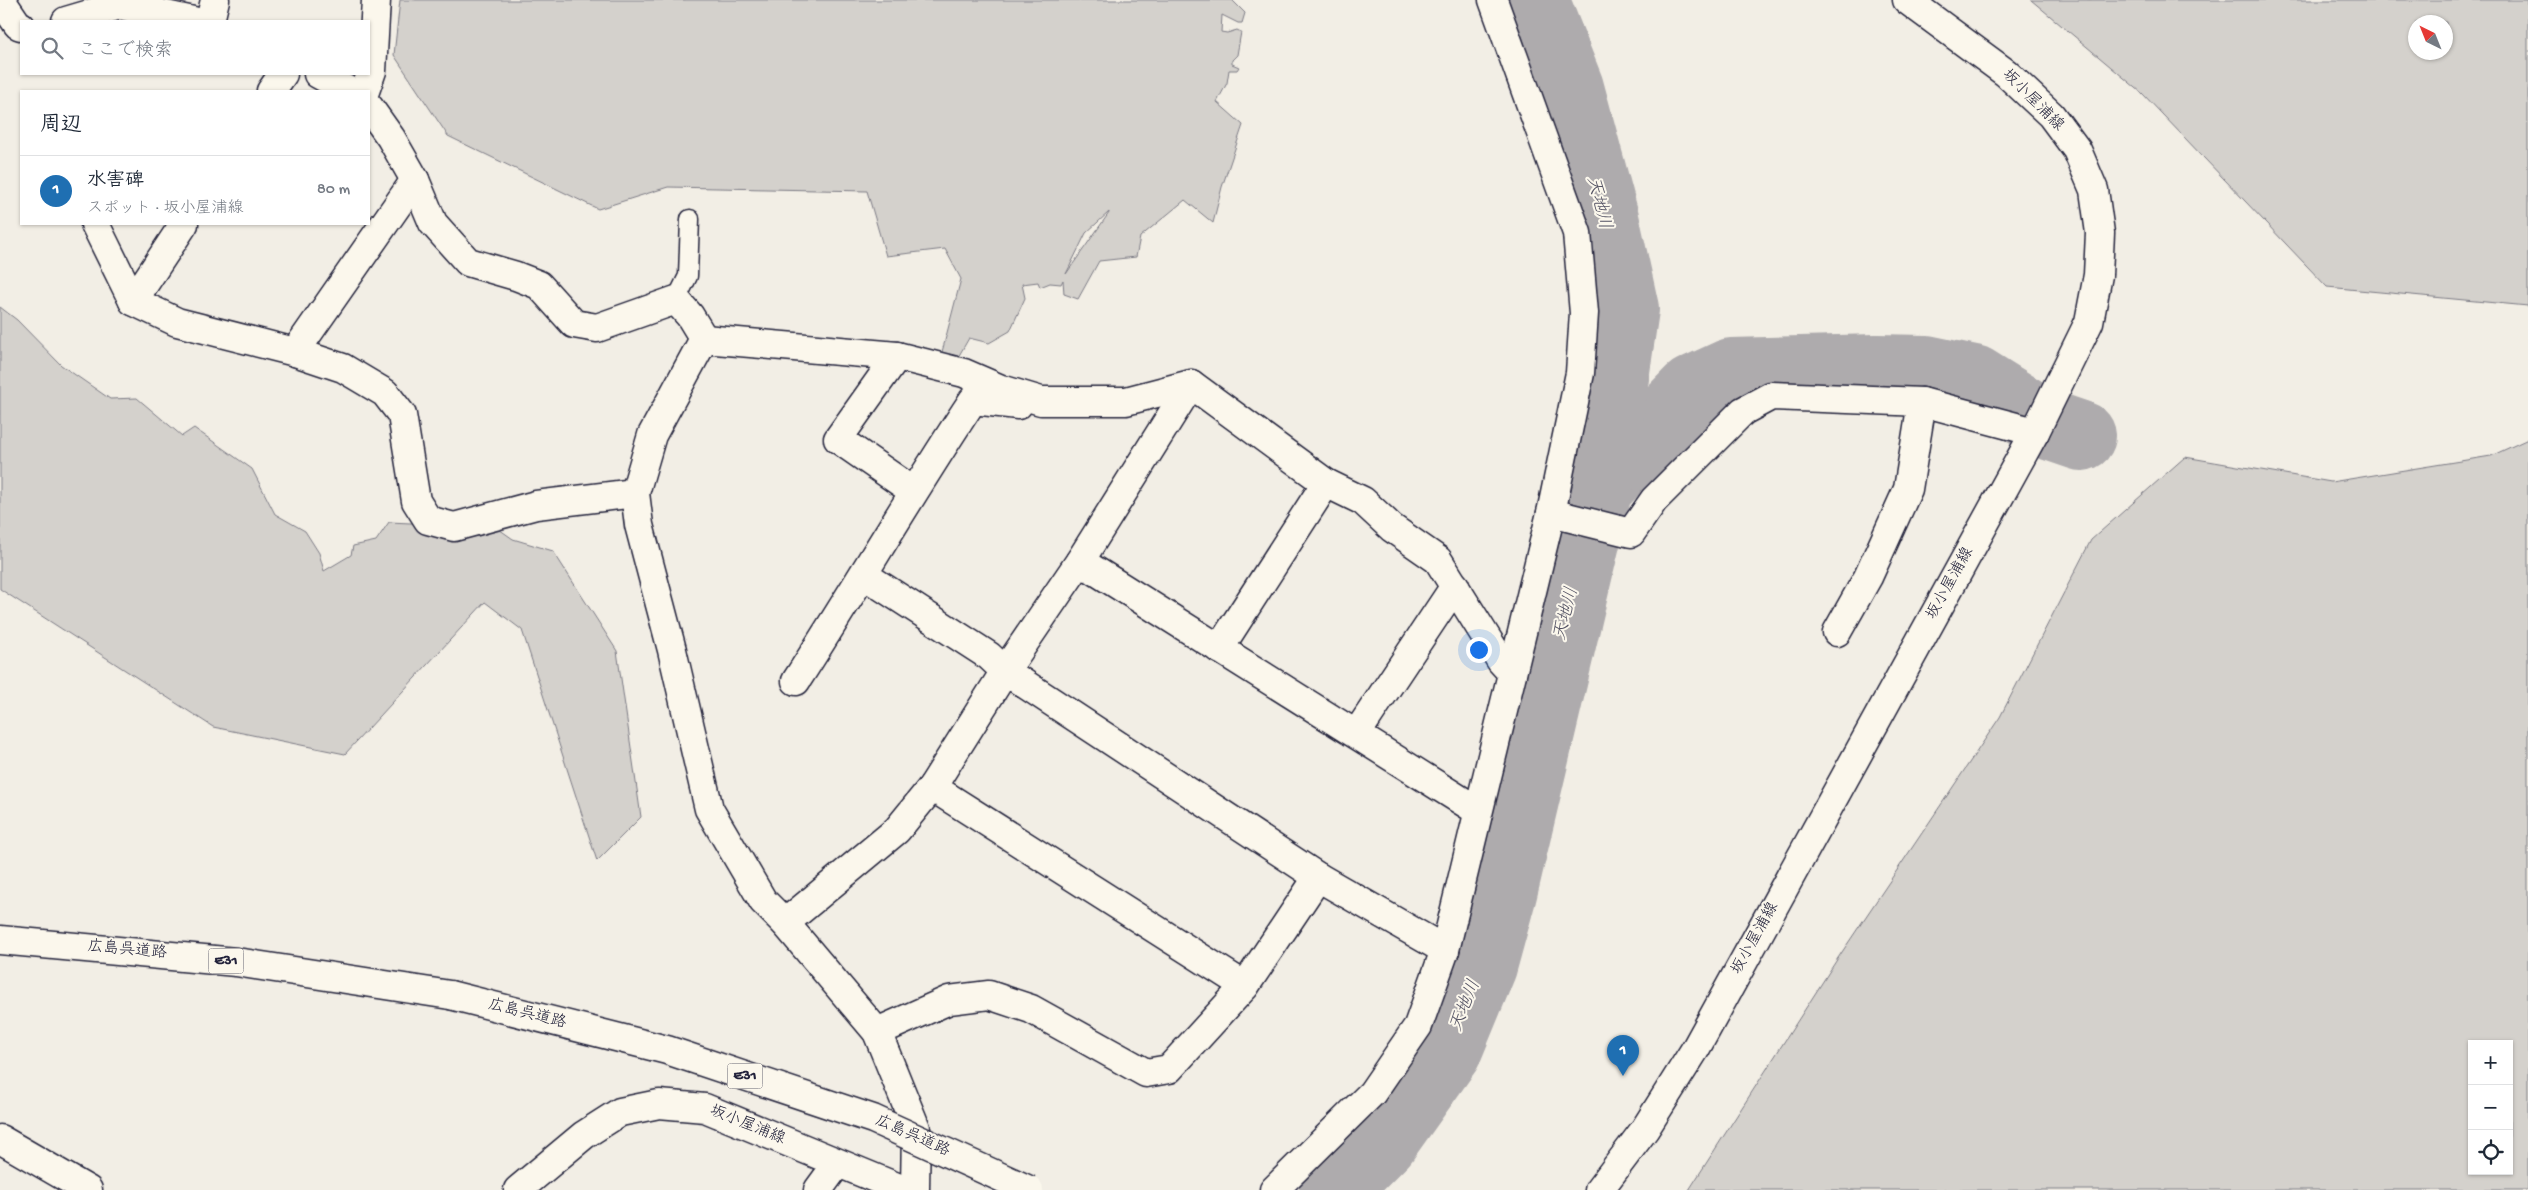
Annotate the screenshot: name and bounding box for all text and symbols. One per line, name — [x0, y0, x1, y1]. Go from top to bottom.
north arrow — [2408, 15, 2453, 60]
search box — [20, 20, 370, 75]
icon: search — [38, 34, 66, 62]
text: ここで検索 — [78, 40, 173, 63]
street label: 坂小屋浦線 — [1997, 65, 2068, 136]
text: 周辺 — [40, 114, 82, 139]
text: 水害碑 — [87, 170, 144, 193]
water label: 天地川 — [1581, 174, 1616, 232]
text: 1 — [53, 181, 59, 200]
text: 80 m — [317, 181, 350, 200]
text: スポット · 坂小屋浦線 — [87, 200, 244, 219]
street label: 坂小屋浦線 — [1922, 543, 1979, 624]
water label: 天地川 — [1549, 585, 1584, 643]
your location — [1466, 637, 1492, 663]
street label: 坂小屋浦線 — [1727, 898, 1784, 979]
street label: 広島呉道路 — [86, 937, 168, 964]
road number: E31 — [208, 948, 244, 974]
water label: 天地川 — [1445, 977, 1486, 1035]
street label: 広島呉道路 — [486, 995, 568, 1034]
pin: 1 — [1607, 1035, 1639, 1076]
map controls — [2468, 1040, 2513, 1175]
button: + — [2468, 1040, 2513, 1085]
road number: E31 — [728, 1064, 762, 1088]
button: − — [2468, 1085, 2513, 1130]
street label: 坂小屋浦線 — [706, 1100, 788, 1150]
street label: 広島呉道路 — [872, 1111, 953, 1162]
button: locate — [2468, 1130, 2513, 1175]

